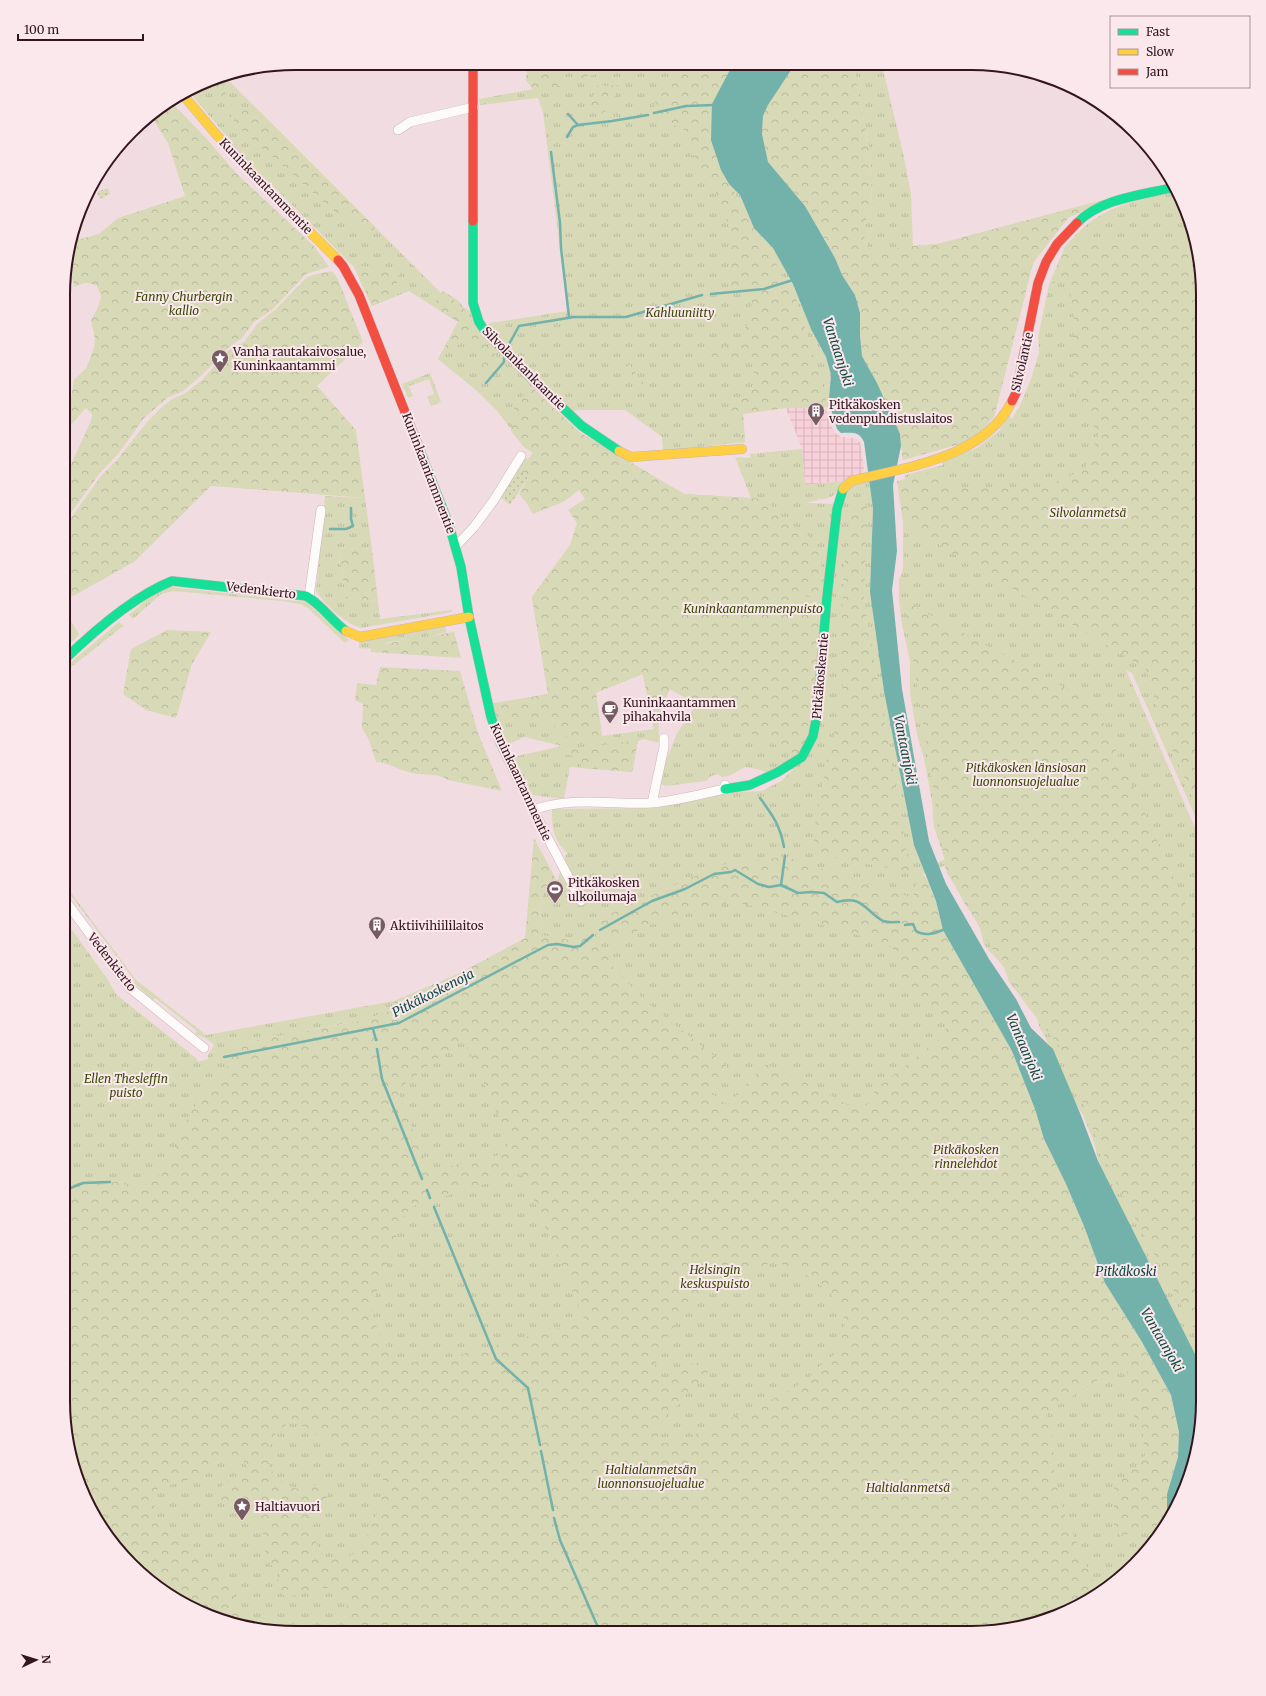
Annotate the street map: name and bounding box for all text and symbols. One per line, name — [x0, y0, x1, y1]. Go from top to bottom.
scale bar — [18, 16, 143, 42]
legend — [1110, 16, 1250, 88]
text: 100 m — [24, 22, 59, 37]
text: Fast — [1146, 24, 1170, 39]
text: Slow — [1146, 44, 1175, 59]
text: Jam — [1145, 64, 1169, 79]
street label: Kuninkaantammentie — [216, 135, 316, 237]
park label: Fanny Churbergin kallio — [134, 289, 233, 318]
park label: Kahluuniitty — [645, 305, 715, 320]
water label: Vantaanjoki — [819, 315, 857, 389]
street label: Silvolankankaantie — [479, 323, 569, 413]
street label: Silvolantie — [1008, 331, 1036, 393]
place label: Vanha rautakaivosalue, Kuninkaantammi — [232, 344, 366, 373]
place icon: Vanha rautakaivosalue, Kuninkaantammi — [210, 348, 230, 373]
place label: Pitkäkosken vedenpuhdistuslaitos — [828, 397, 953, 426]
building icon: Pitkäkosken vedenpuhdistuslaitos — [806, 401, 826, 426]
street label: Kuninkaantammentie — [399, 411, 459, 535]
park label: Silvolanmetsä — [1050, 505, 1127, 520]
street label: Vedenkierto — [224, 578, 297, 602]
park label: Kuninkaantammenpuisto — [682, 601, 823, 616]
street label: Pitkäkoskentie — [809, 632, 831, 720]
place label: Kuninkaantammen pihakahvila — [623, 695, 736, 724]
cafe icon: Kuninkaantammen pihakahvila — [600, 699, 620, 724]
water label: Vantaanjoki — [890, 713, 920, 787]
street label: Kuninkaantammentie — [487, 721, 555, 843]
park label: Pitkäkosken länsiosan luonnonsuojelualue — [966, 760, 1086, 789]
place label: Pitkäkosken ulkoilumaja — [568, 875, 640, 904]
sports icon: Pitkäkosken ulkoilumaja — [545, 879, 565, 904]
building icon: Aktiivihiililaitos — [367, 915, 387, 940]
place label: Aktiivihiililaitos — [389, 918, 484, 933]
street label: Vedenkierto — [84, 929, 139, 994]
water label: Pitkäkoskenoja — [389, 965, 477, 1021]
water label: Vantaanjoki — [1002, 1011, 1046, 1083]
park label: Ellen Thesleffin puisto — [84, 1071, 168, 1100]
park label: Pitkäkosken rinnelehdot — [933, 1142, 999, 1171]
park label: Helsingin keskuspuisto — [680, 1262, 750, 1291]
water label: Pitkäkoski — [1095, 1263, 1157, 1280]
water label: Vantaanjoki — [1137, 1305, 1187, 1375]
park label: Haltialanmetsän luonnonsuojelualue — [598, 1462, 704, 1491]
park label: Haltialanmetsä — [865, 1480, 950, 1495]
place icon: Haltiavuori — [232, 1496, 252, 1521]
place label: Haltiavuori — [255, 1499, 320, 1514]
north arrow — [16, 1640, 56, 1680]
text: N — [39, 1654, 53, 1664]

